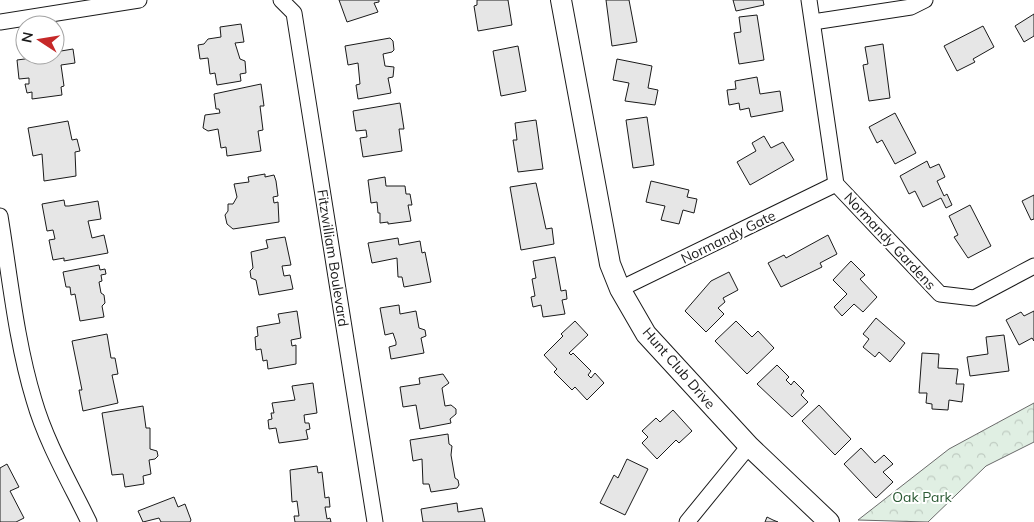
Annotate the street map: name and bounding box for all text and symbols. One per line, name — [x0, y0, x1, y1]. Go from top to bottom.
north arrow — [15, 15, 65, 65]
text: N — [17, 30, 37, 44]
street label: Fitzwilliam Boulevard — [313, 188, 353, 328]
street label: Normandy Gardens — [840, 189, 940, 294]
street label: Normandy Gate — [678, 206, 778, 268]
street label: Hunt Club Drive — [639, 323, 719, 413]
park label: Oak Park — [892, 488, 953, 506]

